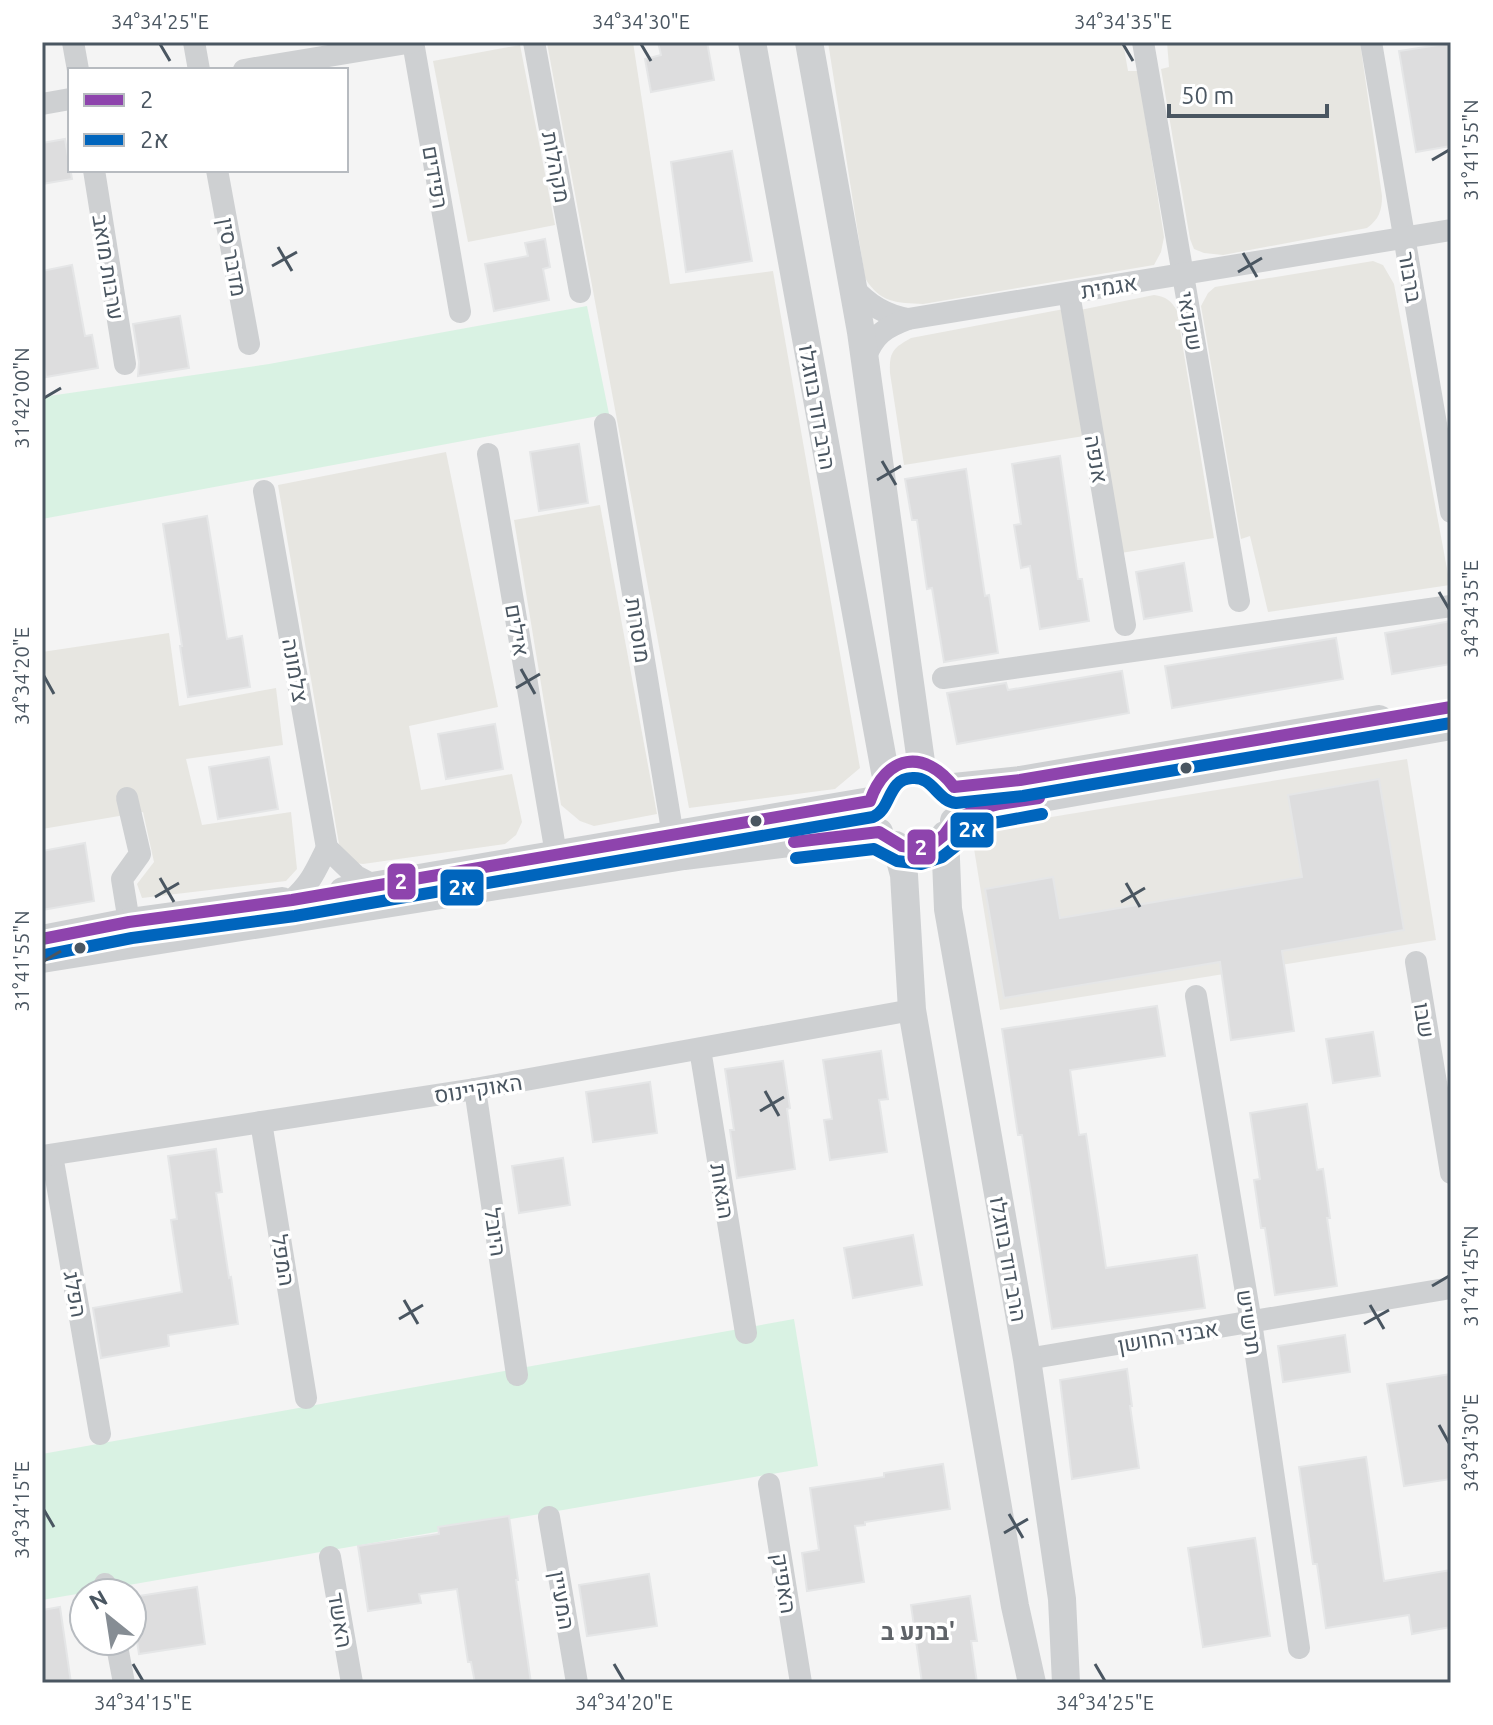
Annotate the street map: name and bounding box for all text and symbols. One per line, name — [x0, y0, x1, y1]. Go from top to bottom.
text: 34°34'25"E — [111, 10, 209, 33]
text: 34°34'30"E — [592, 10, 690, 33]
text: 34°34'35"E — [1074, 10, 1172, 33]
legend — [68, 68, 348, 172]
scale bar — [1169, 68, 1327, 118]
text: 50 m — [1181, 82, 1234, 109]
text: 2 — [140, 86, 154, 113]
text: 31°41'55"N — [1459, 99, 1482, 201]
text: 2א — [140, 126, 169, 153]
street label: מקהלות — [538, 129, 576, 205]
street label: רפידים — [418, 144, 454, 210]
street label: ערבות מואב — [88, 212, 130, 322]
street label: מדבר סין — [214, 216, 252, 298]
street label: ברבור — [1394, 250, 1428, 305]
street label: אגמית — [1079, 269, 1139, 303]
street label: שקנאי — [1173, 289, 1209, 353]
street label: הרב דוד בוזגלו — [795, 342, 841, 472]
text: 31°42'00"N — [10, 347, 33, 449]
street label: אנפה — [1080, 433, 1114, 485]
text: 34°34'35"E — [1459, 560, 1482, 658]
street label: מוסרות — [622, 596, 656, 664]
street label: אילים — [501, 602, 535, 658]
text: 34°34'20"E — [10, 627, 33, 725]
street label: צלמונה — [278, 636, 314, 704]
unlabelled marker — [1178, 760, 1194, 776]
line badge: 2א — [949, 811, 995, 849]
unlabelled marker — [748, 813, 764, 829]
text: 2א — [958, 816, 986, 841]
line badge: 2 — [906, 828, 937, 866]
text: 2 — [915, 834, 927, 859]
line badge: 2 — [386, 862, 417, 901]
text: 2 — [395, 868, 407, 893]
line badge: 2א — [439, 868, 485, 907]
text: 2א — [448, 874, 476, 899]
text: 31°41'55"N — [10, 910, 33, 1012]
unlabelled marker — [72, 940, 88, 956]
street label: שבו — [1410, 1000, 1440, 1040]
street label: האוקיינוס — [432, 1069, 524, 1107]
street label: הגאות — [706, 1161, 740, 1221]
street label: הרב דוד בוזגלו — [986, 1194, 1032, 1324]
street label: היובל — [480, 1206, 512, 1258]
text: 31°41'45"N — [1459, 1225, 1482, 1327]
street label: המפל — [268, 1232, 300, 1288]
street label: הפלג — [60, 1269, 92, 1319]
street label: תרשיש — [1232, 1287, 1268, 1357]
street label: אבני החושן — [1116, 1315, 1220, 1357]
text: 34°34'30"E — [1459, 1394, 1482, 1492]
text: 34°34'15"E — [10, 1461, 33, 1559]
street label: האפיק — [768, 1551, 802, 1615]
street label: המעיין — [546, 1569, 580, 1631]
north arrow — [68, 1577, 148, 1657]
text: N — [84, 1584, 111, 1614]
street label: האשד — [324, 1590, 358, 1650]
district label: ברנע ב' — [881, 1618, 955, 1645]
text: 34°34'15"E — [94, 1691, 192, 1714]
text: 34°34'20"E — [575, 1691, 673, 1714]
text: 34°34'25"E — [1056, 1691, 1154, 1714]

